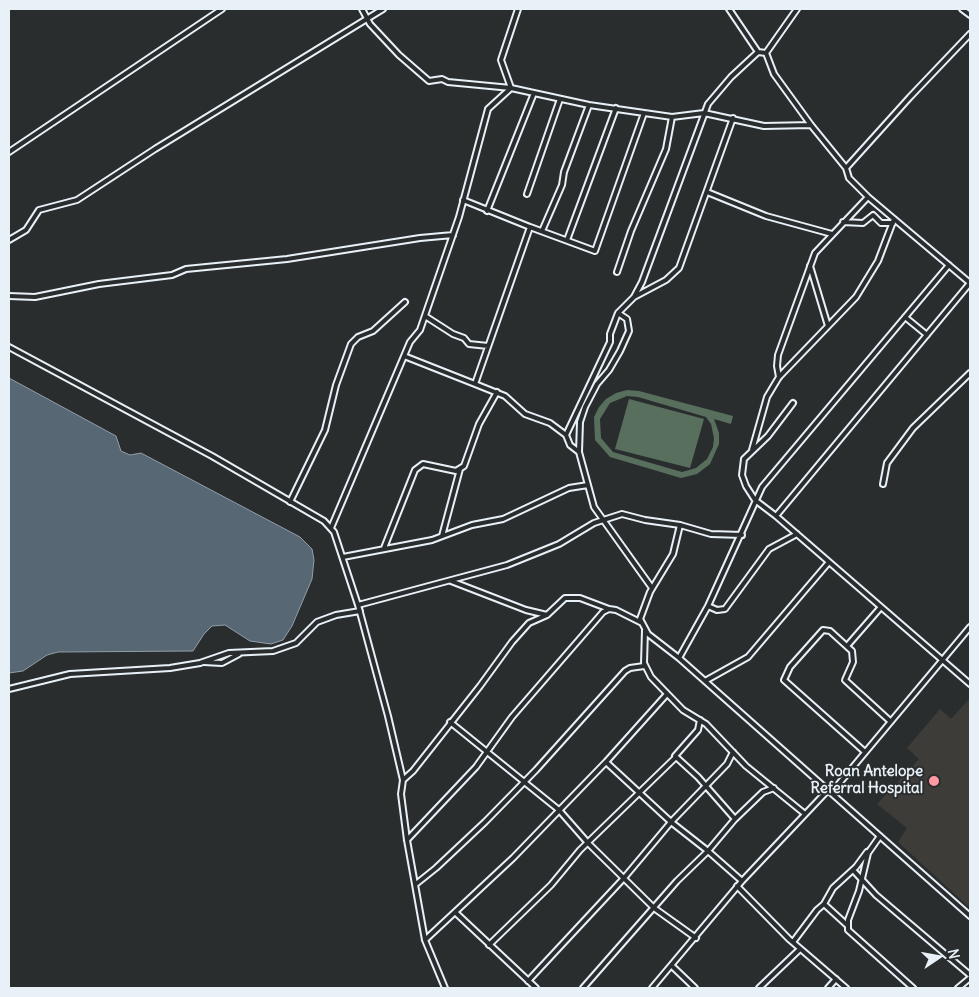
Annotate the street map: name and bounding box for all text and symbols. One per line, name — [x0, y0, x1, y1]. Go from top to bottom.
place label: Roan Antelope Referral Hospital — [811, 763, 923, 798]
marker: Roan Antelope Referral Hospital — [927, 774, 941, 788]
north arrow — [914, 932, 964, 982]
text: N — [944, 947, 963, 960]

